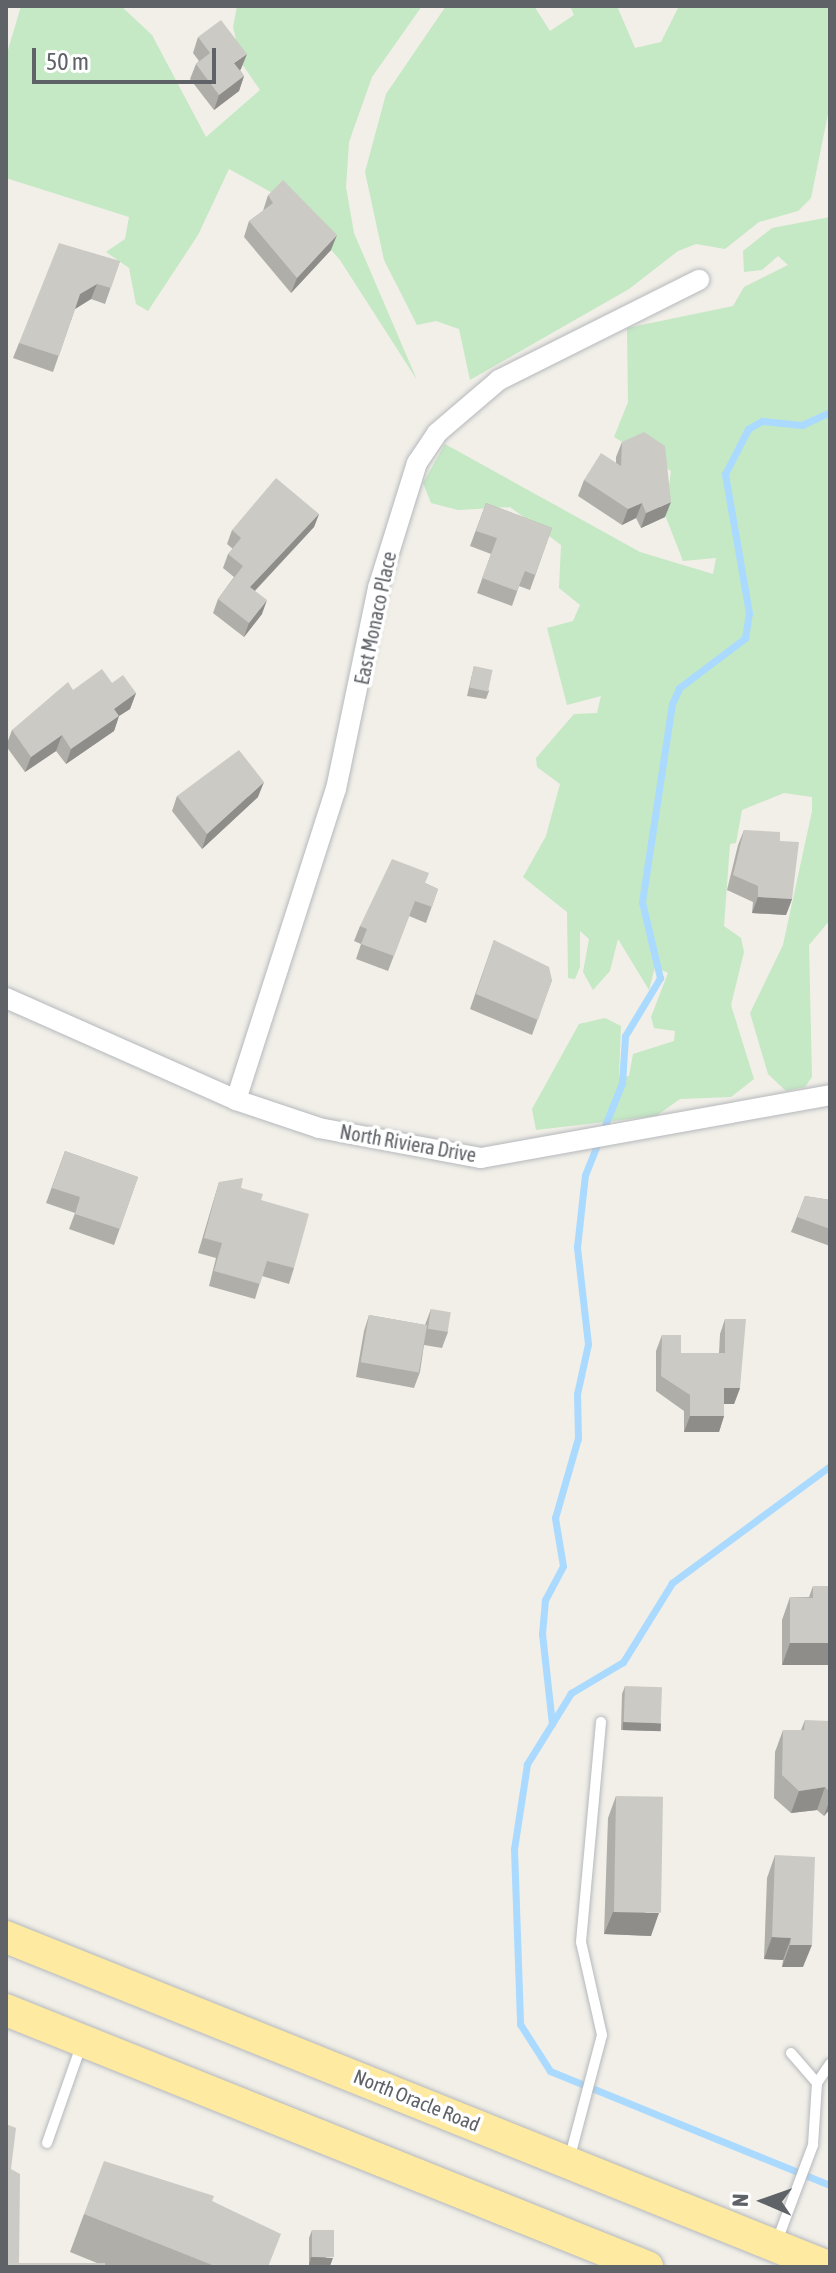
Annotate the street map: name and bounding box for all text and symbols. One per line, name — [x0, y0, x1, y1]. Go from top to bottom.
scale bar — [36, 32, 220, 82]
text: 50 m — [46, 48, 89, 75]
street label: East Monaco Place — [349, 549, 401, 687]
street label: North Riviera Drive — [338, 1119, 478, 1167]
street label: North Oracle Road — [350, 2064, 484, 2136]
north arrow — [724, 2161, 804, 2241]
text: N — [727, 2193, 753, 2207]

